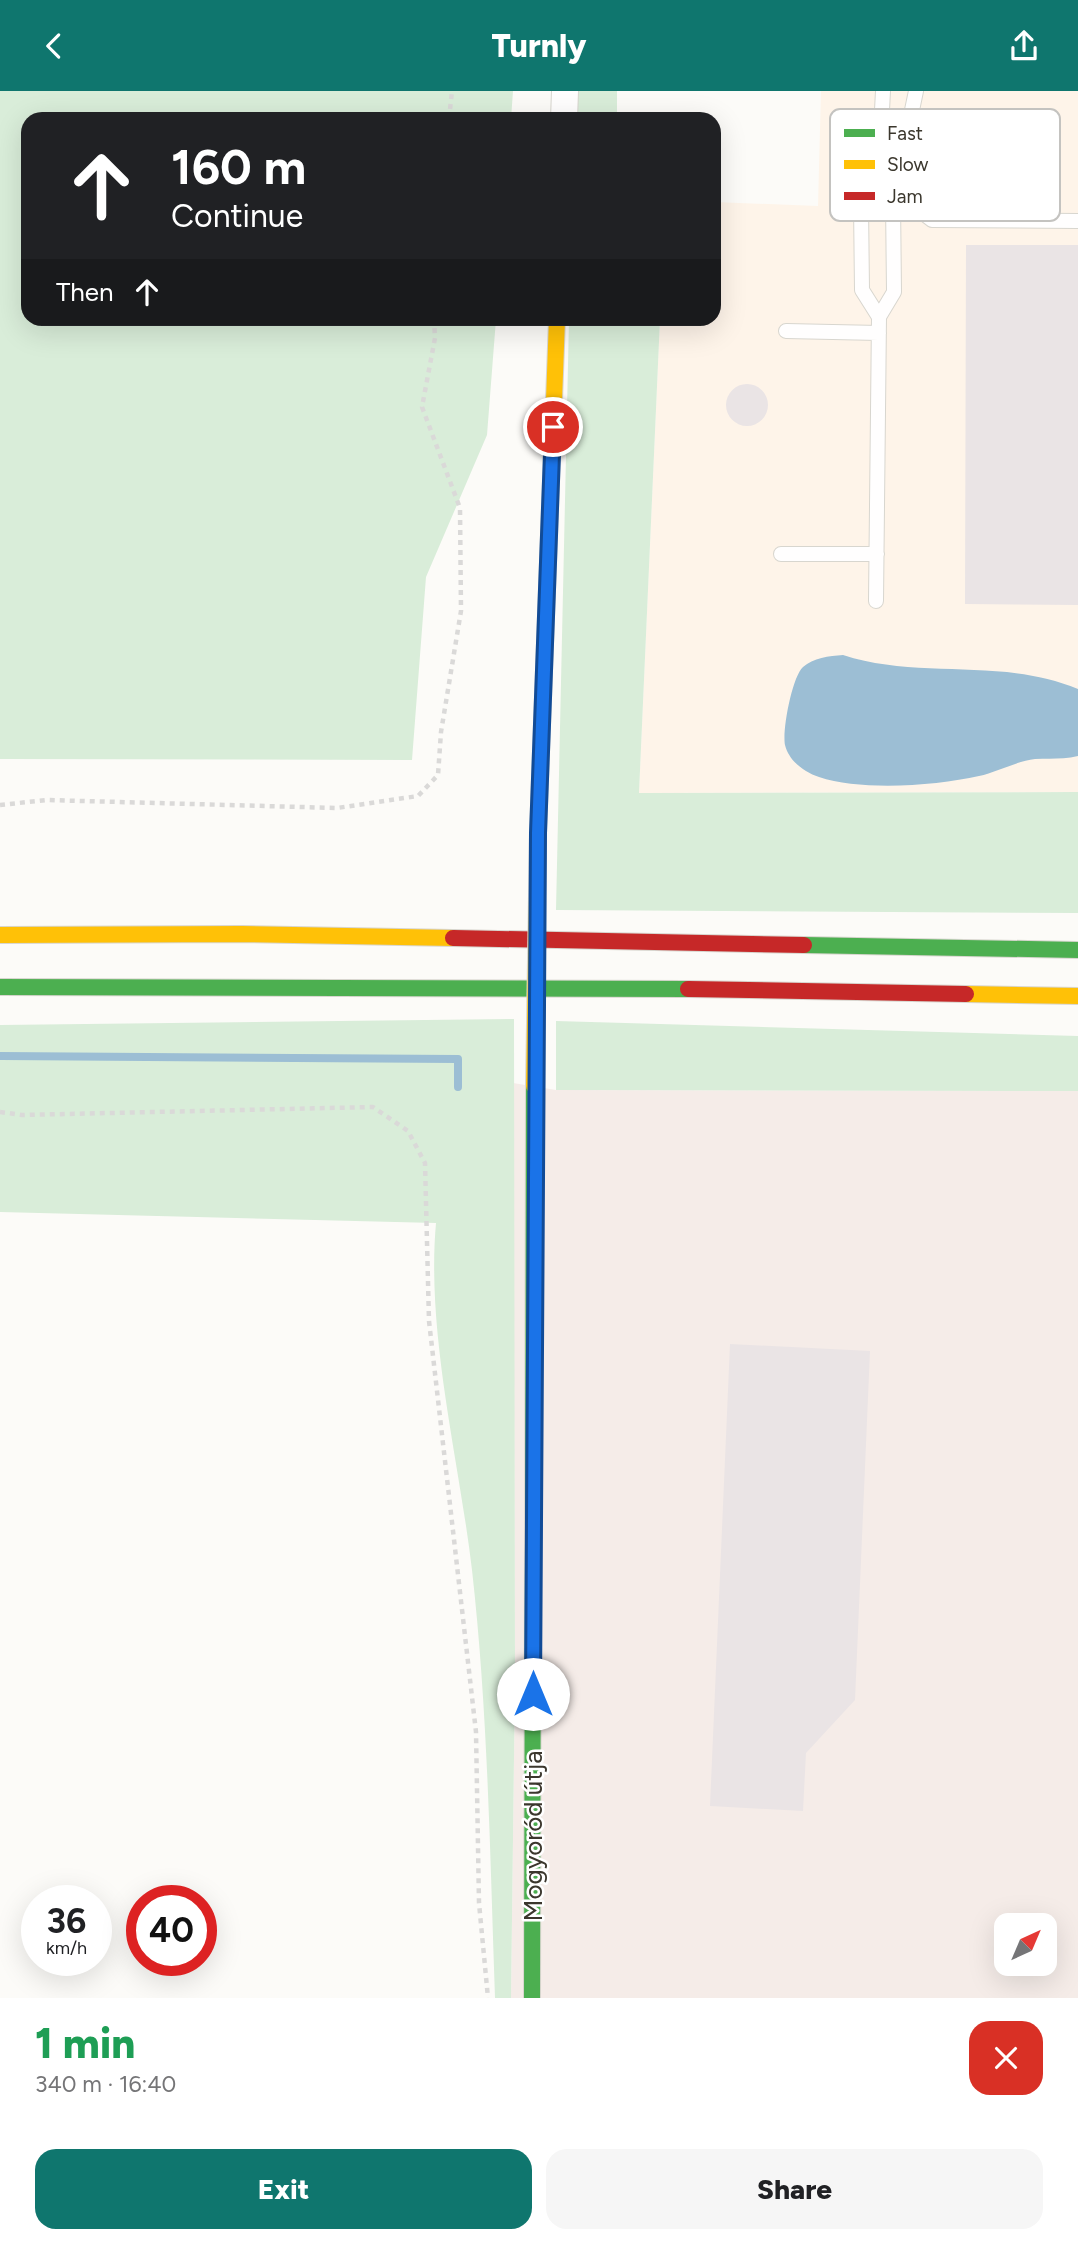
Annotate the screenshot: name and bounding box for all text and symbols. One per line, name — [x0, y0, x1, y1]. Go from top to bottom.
icon: back — [35, 27, 73, 65]
text: Turnly — [492, 27, 586, 65]
icon: share — [1005, 27, 1043, 65]
legend — [830, 109, 1060, 221]
text: Fast — [887, 122, 923, 145]
text: 160 m — [171, 137, 306, 196]
icon: ahead — [56, 140, 147, 231]
text: Slow — [887, 153, 929, 176]
text: Jam — [887, 185, 923, 208]
text: Continue — [171, 197, 303, 235]
icon: ahead — [128, 273, 166, 311]
text: Then — [56, 276, 114, 308]
pin — [523, 397, 583, 457]
icon: arrive — [534, 408, 572, 446]
position arrow — [496, 1657, 570, 1731]
street label: Mogyoród útja — [517, 1751, 549, 1921]
speed limit sign: 40 — [126, 1885, 217, 1976]
text: 36 — [47, 1900, 86, 1942]
north arrow — [994, 1913, 1057, 1976]
map controls — [994, 1913, 1057, 1976]
text: km/h — [46, 1937, 87, 1959]
text: 1 min — [35, 2018, 135, 2069]
button: close — [969, 2021, 1043, 2095]
text: 340 m · 16:40 — [35, 2070, 176, 2098]
button: Exit — [35, 2149, 532, 2229]
button: Share — [546, 2149, 1043, 2229]

